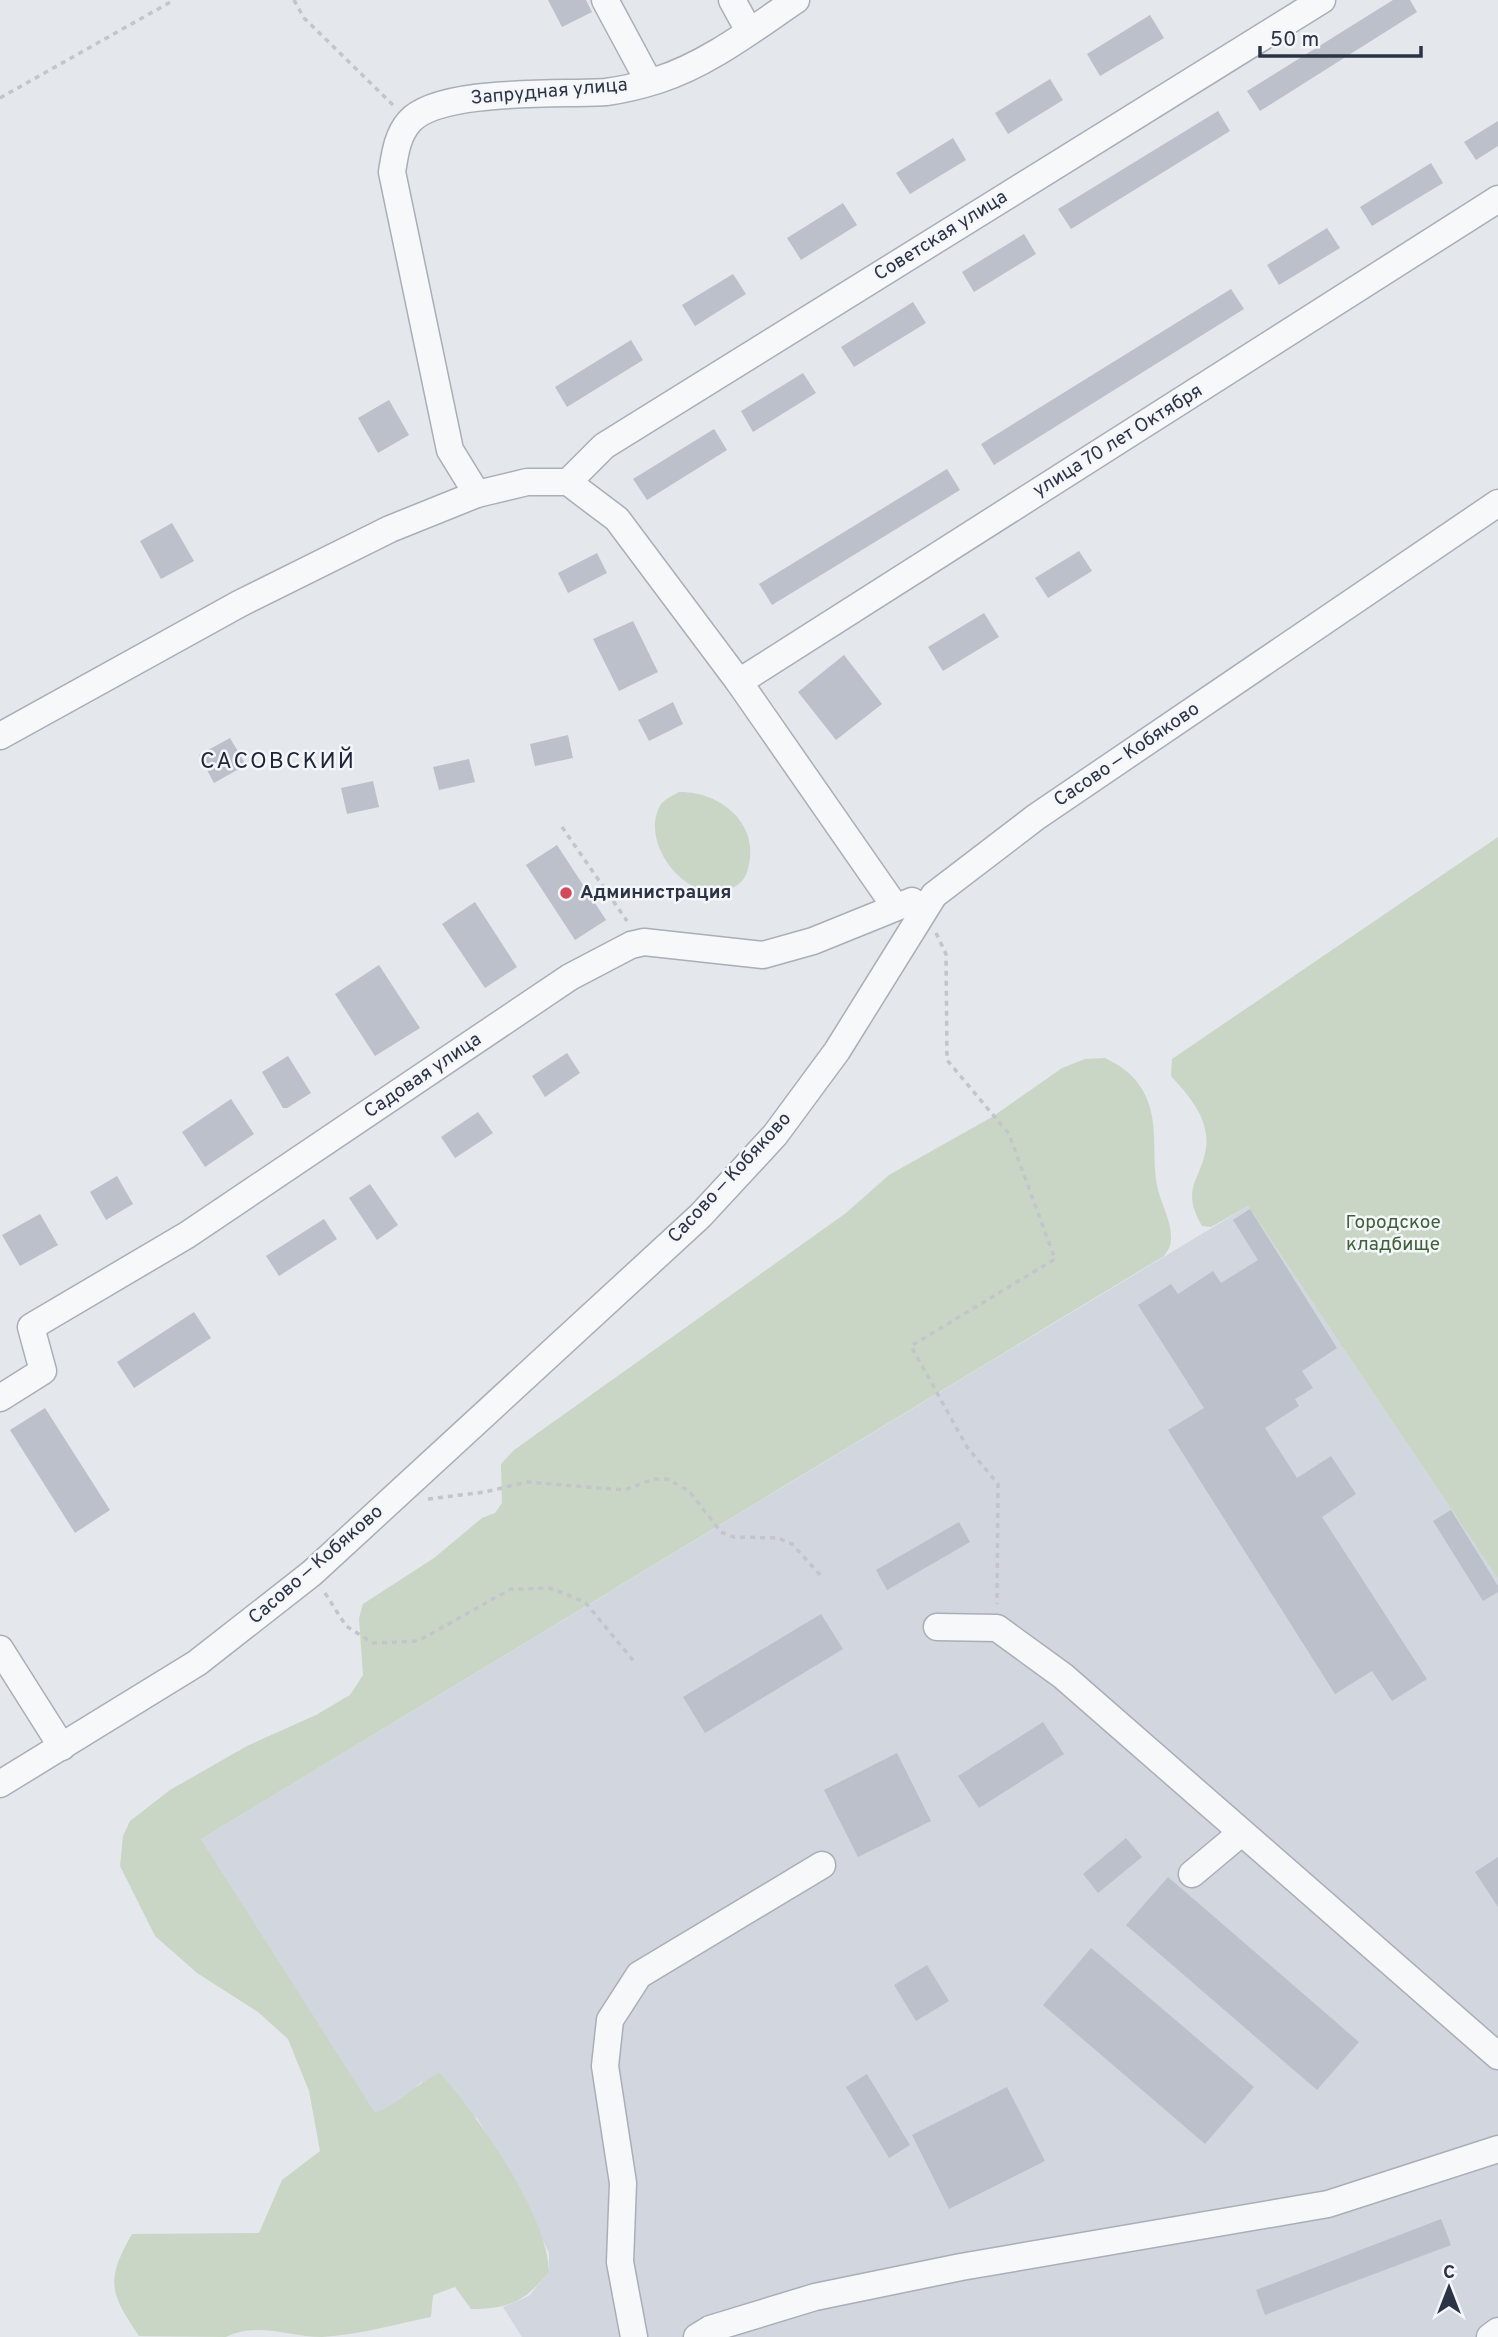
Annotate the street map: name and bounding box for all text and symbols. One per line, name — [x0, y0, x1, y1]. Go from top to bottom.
scale bar — [1260, 14, 1421, 58]
text: 50 m — [1270, 27, 1319, 54]
street label: Запрудная улица — [469, 73, 629, 111]
street label: Советская улица — [870, 185, 1012, 287]
street label: улица 70 лет Октября — [1029, 379, 1207, 503]
street label: Сасово — Кобяково — [1050, 697, 1204, 813]
district label: САСОВСКИЙ — [200, 746, 356, 777]
place label: Администрация — [580, 881, 732, 905]
marker: Администрация — [558, 885, 574, 901]
street label: Садовая улица — [360, 1028, 486, 1124]
street label: Сасово — Кобяково — [663, 1107, 797, 1249]
park label: Городское кладбище — [1345, 1211, 1441, 1257]
street label: Сасово — Кобяково — [244, 1500, 388, 1630]
north arrow — [1414, 2253, 1484, 2323]
text: С — [1443, 2261, 1455, 2285]

